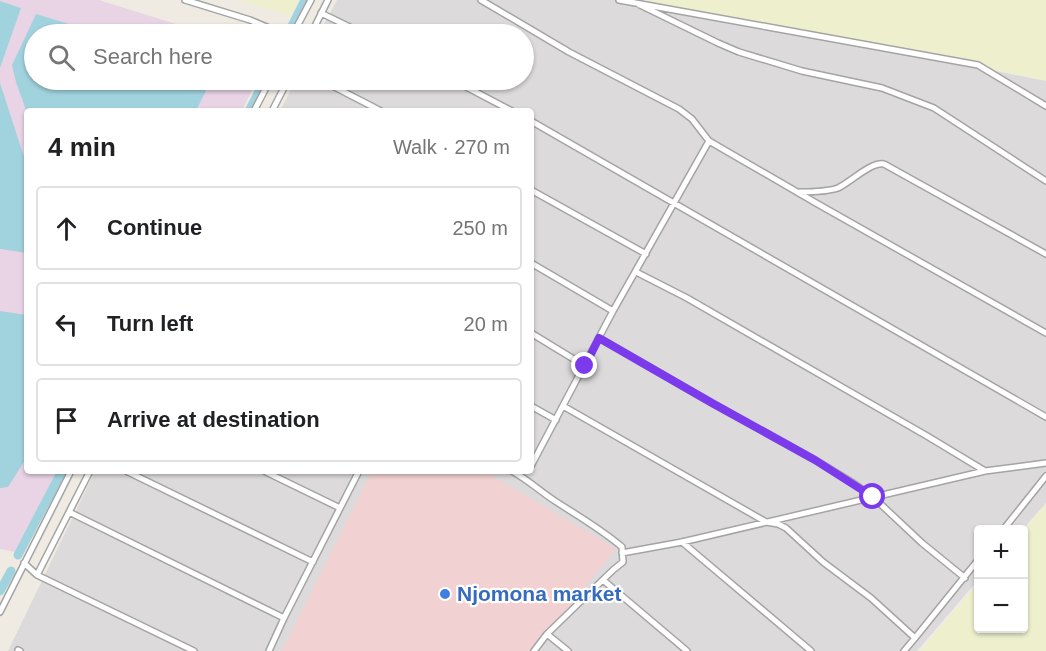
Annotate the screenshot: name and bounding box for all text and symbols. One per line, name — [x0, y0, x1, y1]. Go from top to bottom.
search box — [24, 24, 534, 90]
icon: search — [45, 41, 78, 74]
text: Search here — [93, 44, 213, 69]
text: 4 min — [48, 132, 116, 162]
text: Walk · 270 m — [393, 136, 510, 158]
icon: ahead — [50, 212, 83, 245]
text: Continue — [107, 215, 202, 240]
text: 250 m — [452, 217, 508, 239]
icon: left — [50, 308, 83, 341]
text: Turn left — [107, 311, 193, 336]
text: 20 m — [464, 313, 508, 335]
route end — [571, 352, 597, 378]
icon: arrive — [50, 404, 83, 437]
text: Arrive at destination — [107, 407, 320, 432]
route start — [859, 483, 885, 509]
map controls — [974, 525, 1028, 633]
button: + — [974, 525, 1028, 579]
button: − — [974, 579, 1028, 633]
place label: Njomona market — [457, 582, 622, 605]
marker: Njomona market — [438, 587, 452, 601]

